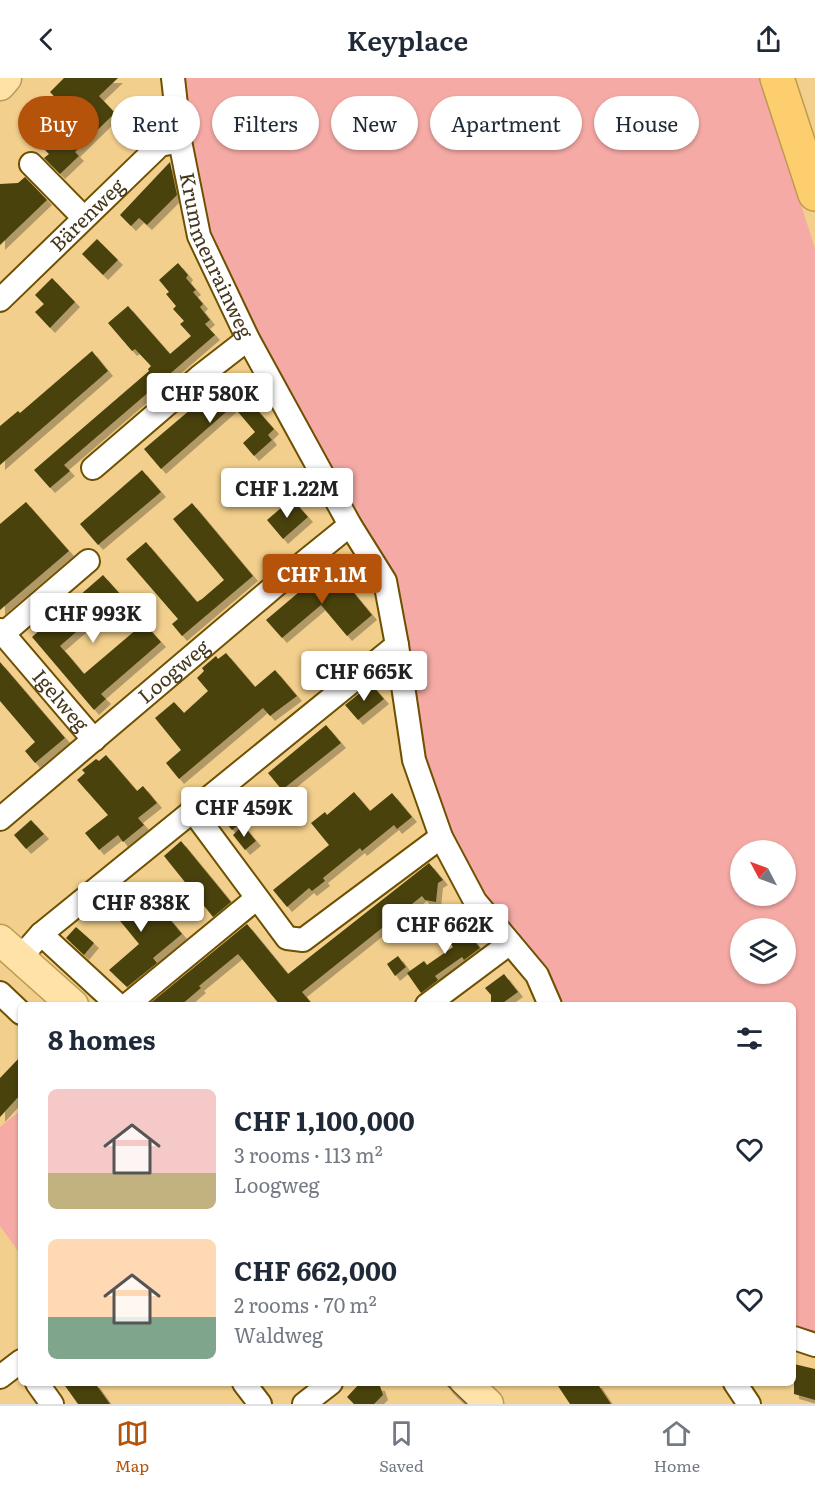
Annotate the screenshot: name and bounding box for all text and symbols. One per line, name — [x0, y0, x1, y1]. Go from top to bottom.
text: Keyplace — [347, 19, 468, 59]
icon: back — [30, 23, 63, 56]
icon: share — [752, 23, 785, 56]
chip: Buy — [18, 96, 99, 150]
chip: Rent — [111, 96, 200, 150]
chip: Filters — [212, 96, 319, 150]
chip: New — [331, 96, 418, 150]
chip: Apartment — [430, 96, 582, 150]
chip: House — [594, 96, 699, 150]
street label: Krummenrainweg — [174, 169, 263, 344]
street label: Bärenweg — [42, 170, 131, 257]
pin: CHF 580K — [148, 373, 272, 424]
text: CHF 580K — [161, 377, 259, 407]
pin: CHF 1.22M — [218, 468, 356, 519]
text: CHF 1.22M — [235, 472, 339, 502]
pin: CHF 1.1M — [260, 554, 384, 605]
text: CHF 1.1M — [277, 558, 367, 588]
pin: CHF 993K — [31, 593, 155, 644]
text: CHF 993K — [44, 597, 142, 627]
street label: Loogweg — [130, 630, 216, 709]
pin: CHF 665K — [302, 651, 426, 702]
text: CHF 665K — [315, 655, 413, 685]
street label: Igelweg — [27, 662, 98, 738]
pin: CHF 459K — [182, 787, 306, 838]
text: CHF 459K — [195, 791, 293, 821]
north arrow — [730, 840, 796, 906]
map controls — [730, 840, 796, 984]
pin: CHF 838K — [79, 882, 203, 933]
text: CHF 838K — [92, 886, 190, 916]
pin: CHF 662K — [383, 904, 507, 955]
text: CHF 662K — [396, 908, 494, 938]
button: layers — [730, 918, 796, 984]
text: 8 homes — [48, 1019, 156, 1058]
icon: filters — [733, 1022, 766, 1055]
text: CHF 1,100,000 — [234, 1100, 415, 1139]
icon: home — [96, 1113, 168, 1185]
icon: heart — [733, 1133, 766, 1166]
text: 3 rooms · 113 m² — [234, 1139, 383, 1169]
text: Loogweg — [234, 1169, 320, 1199]
text: CHF 662,000 — [234, 1250, 397, 1289]
icon: home — [96, 1263, 168, 1335]
icon: heart — [733, 1283, 766, 1316]
text: 2 rooms · 70 m² — [234, 1289, 377, 1319]
text: Waldweg — [234, 1319, 323, 1349]
tab: Map — [115, 1417, 149, 1477]
tab: Saved — [379, 1417, 424, 1477]
tab: Home — [654, 1417, 700, 1477]

